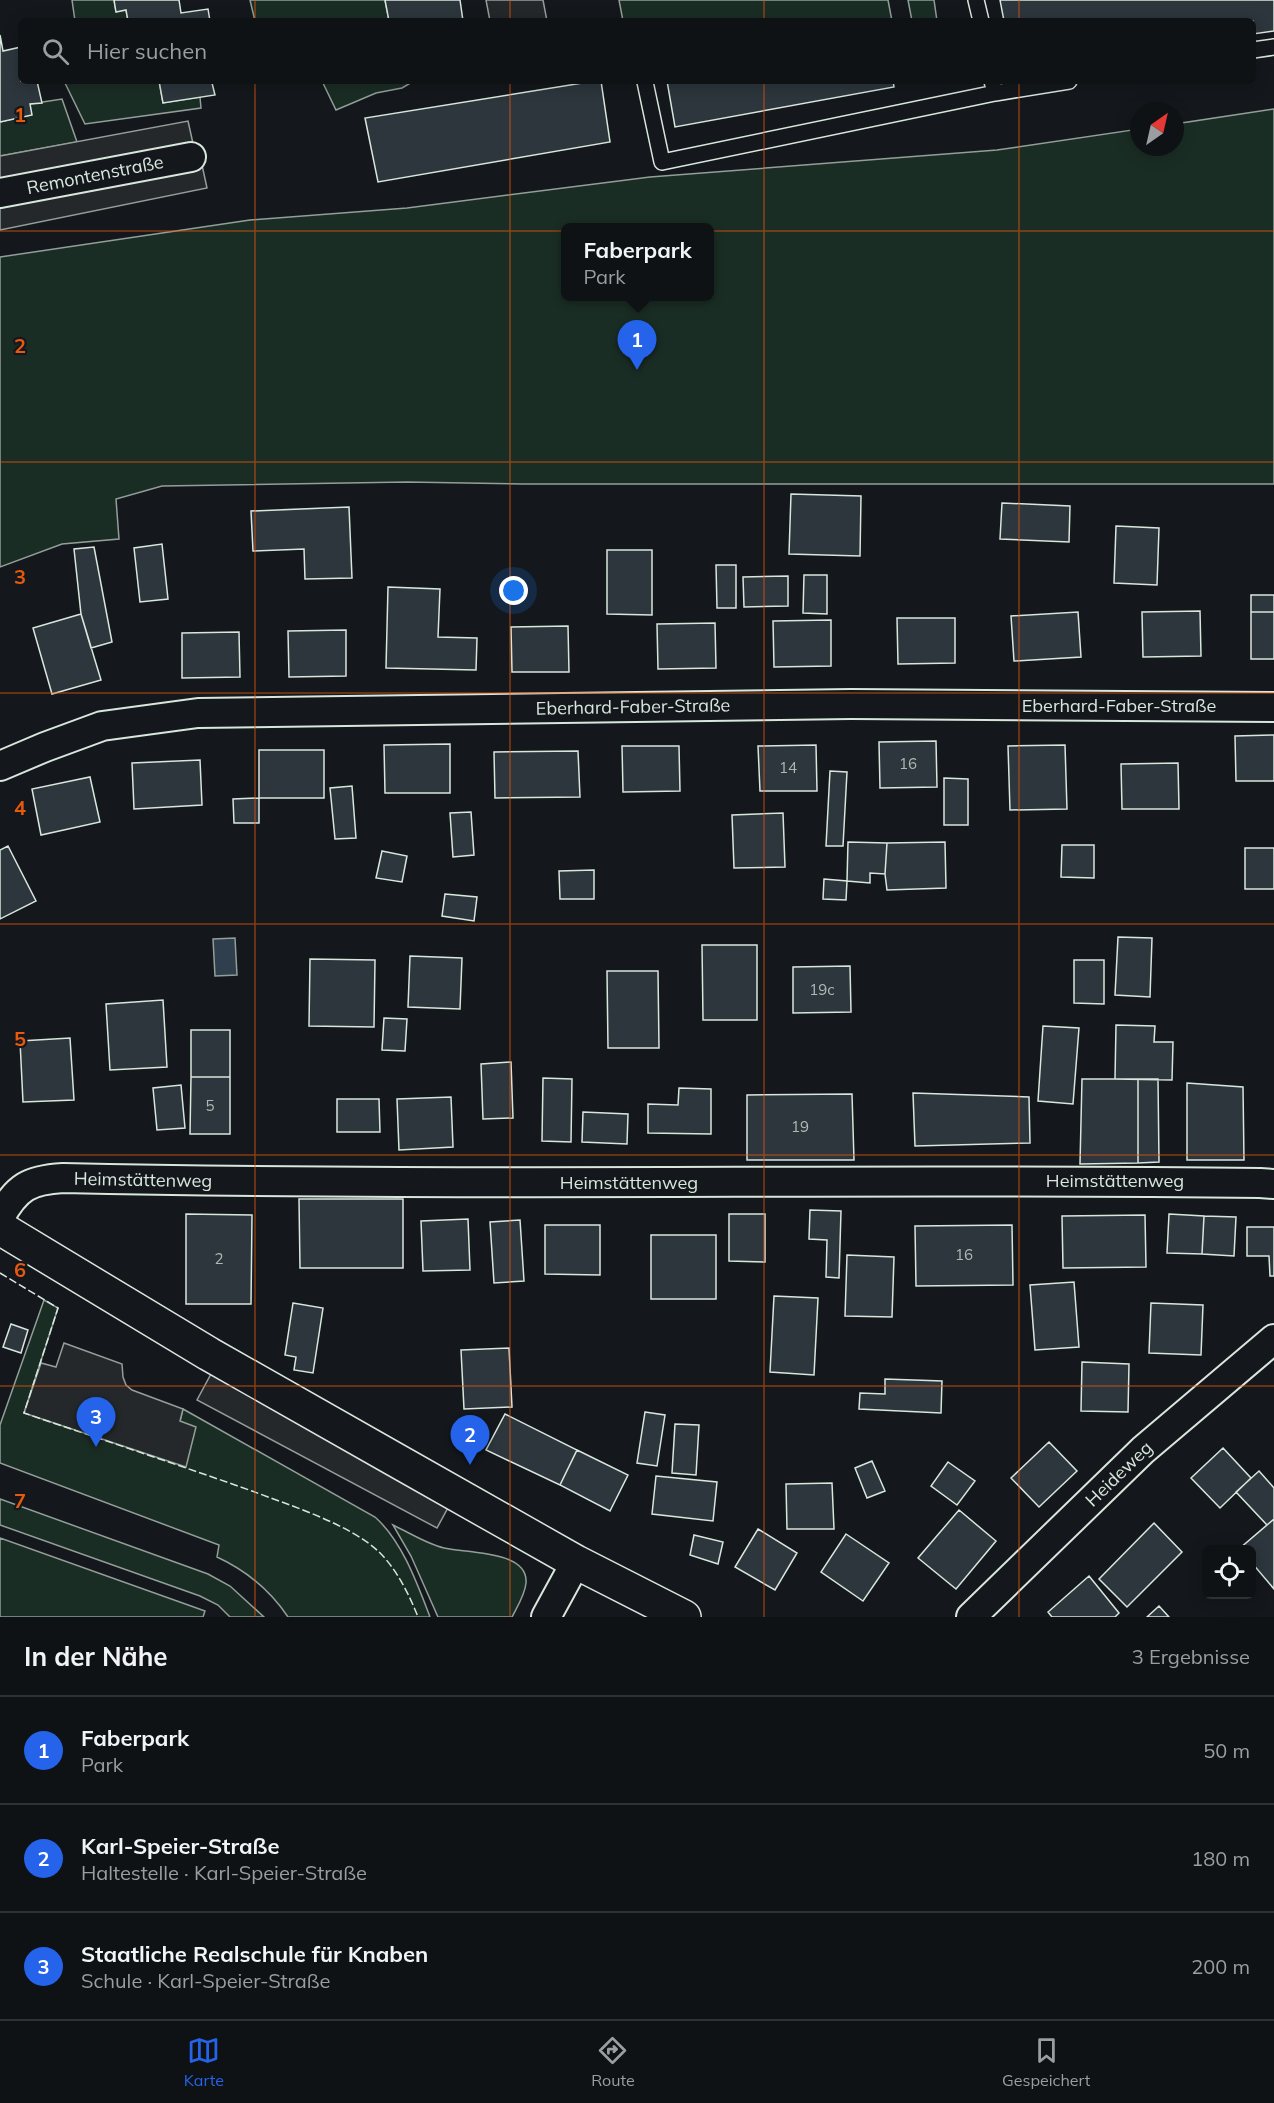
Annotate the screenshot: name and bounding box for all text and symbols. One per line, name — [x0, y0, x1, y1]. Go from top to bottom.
search box — [18, 18, 1256, 84]
icon: search — [39, 35, 72, 68]
text: Hier suchen — [87, 37, 207, 65]
text: 1 — [14, 102, 26, 127]
north arrow — [1130, 102, 1184, 156]
street label: Remontenstraße — [25, 150, 165, 199]
popup — [561, 223, 714, 301]
text: Faberpark — [583, 236, 692, 264]
text: Park — [583, 264, 626, 289]
pin: 1 — [618, 320, 656, 370]
text: 2 — [14, 333, 26, 358]
text: 3 — [14, 564, 26, 589]
your location — [499, 576, 528, 605]
street label: Eberhard-Faber-Straße — [536, 693, 730, 720]
street label: Eberhard-Faber-Straße — [1022, 694, 1216, 717]
house number: 16 — [899, 754, 917, 773]
house number: 14 — [779, 758, 797, 777]
text: 4 — [14, 795, 26, 820]
house number: 19c — [809, 980, 835, 999]
text: 5 — [14, 1026, 26, 1051]
house number: 5 — [205, 1096, 215, 1115]
house number: 19 — [791, 1117, 809, 1136]
street label: Heimstättenweg — [74, 1167, 212, 1192]
street label: Heimstättenweg — [1046, 1169, 1184, 1192]
street label: Heimstättenweg — [560, 1171, 698, 1194]
house number: 16 — [955, 1245, 973, 1264]
house number: 2 — [214, 1249, 224, 1268]
text: 6 — [14, 1257, 26, 1282]
pin: 3 — [76, 1398, 116, 1447]
pin: 2 — [450, 1416, 490, 1465]
street label: Heideweg — [1080, 1436, 1157, 1511]
text: 7 — [14, 1488, 26, 1513]
map controls — [1202, 1545, 1256, 1599]
button: locate — [1202, 1545, 1256, 1599]
text: In der Nähe — [24, 1640, 168, 1673]
text: 3 Ergebnisse — [1132, 1644, 1250, 1669]
text: Faberpark — [81, 1724, 189, 1752]
text: 1 — [38, 1738, 50, 1763]
text: 50 m — [1203, 1738, 1250, 1763]
text: Park — [81, 1752, 123, 1777]
text: Karl-Speier-Straße — [81, 1832, 279, 1860]
text: 2 — [38, 1846, 50, 1871]
text: 180 m — [1191, 1846, 1250, 1871]
text: Haltestelle · Karl-Speier-Straße — [81, 1860, 367, 1885]
text: Staatliche Realschule für Knaben — [81, 1940, 428, 1968]
text: 3 — [38, 1954, 50, 1979]
text: 200 m — [1191, 1954, 1250, 1979]
text: Schule · Karl-Speier-Straße — [81, 1968, 330, 1993]
tab: Karte — [184, 2034, 224, 2090]
tab: Route — [591, 2034, 635, 2090]
tab: Gespeichert — [1002, 2034, 1090, 2090]

